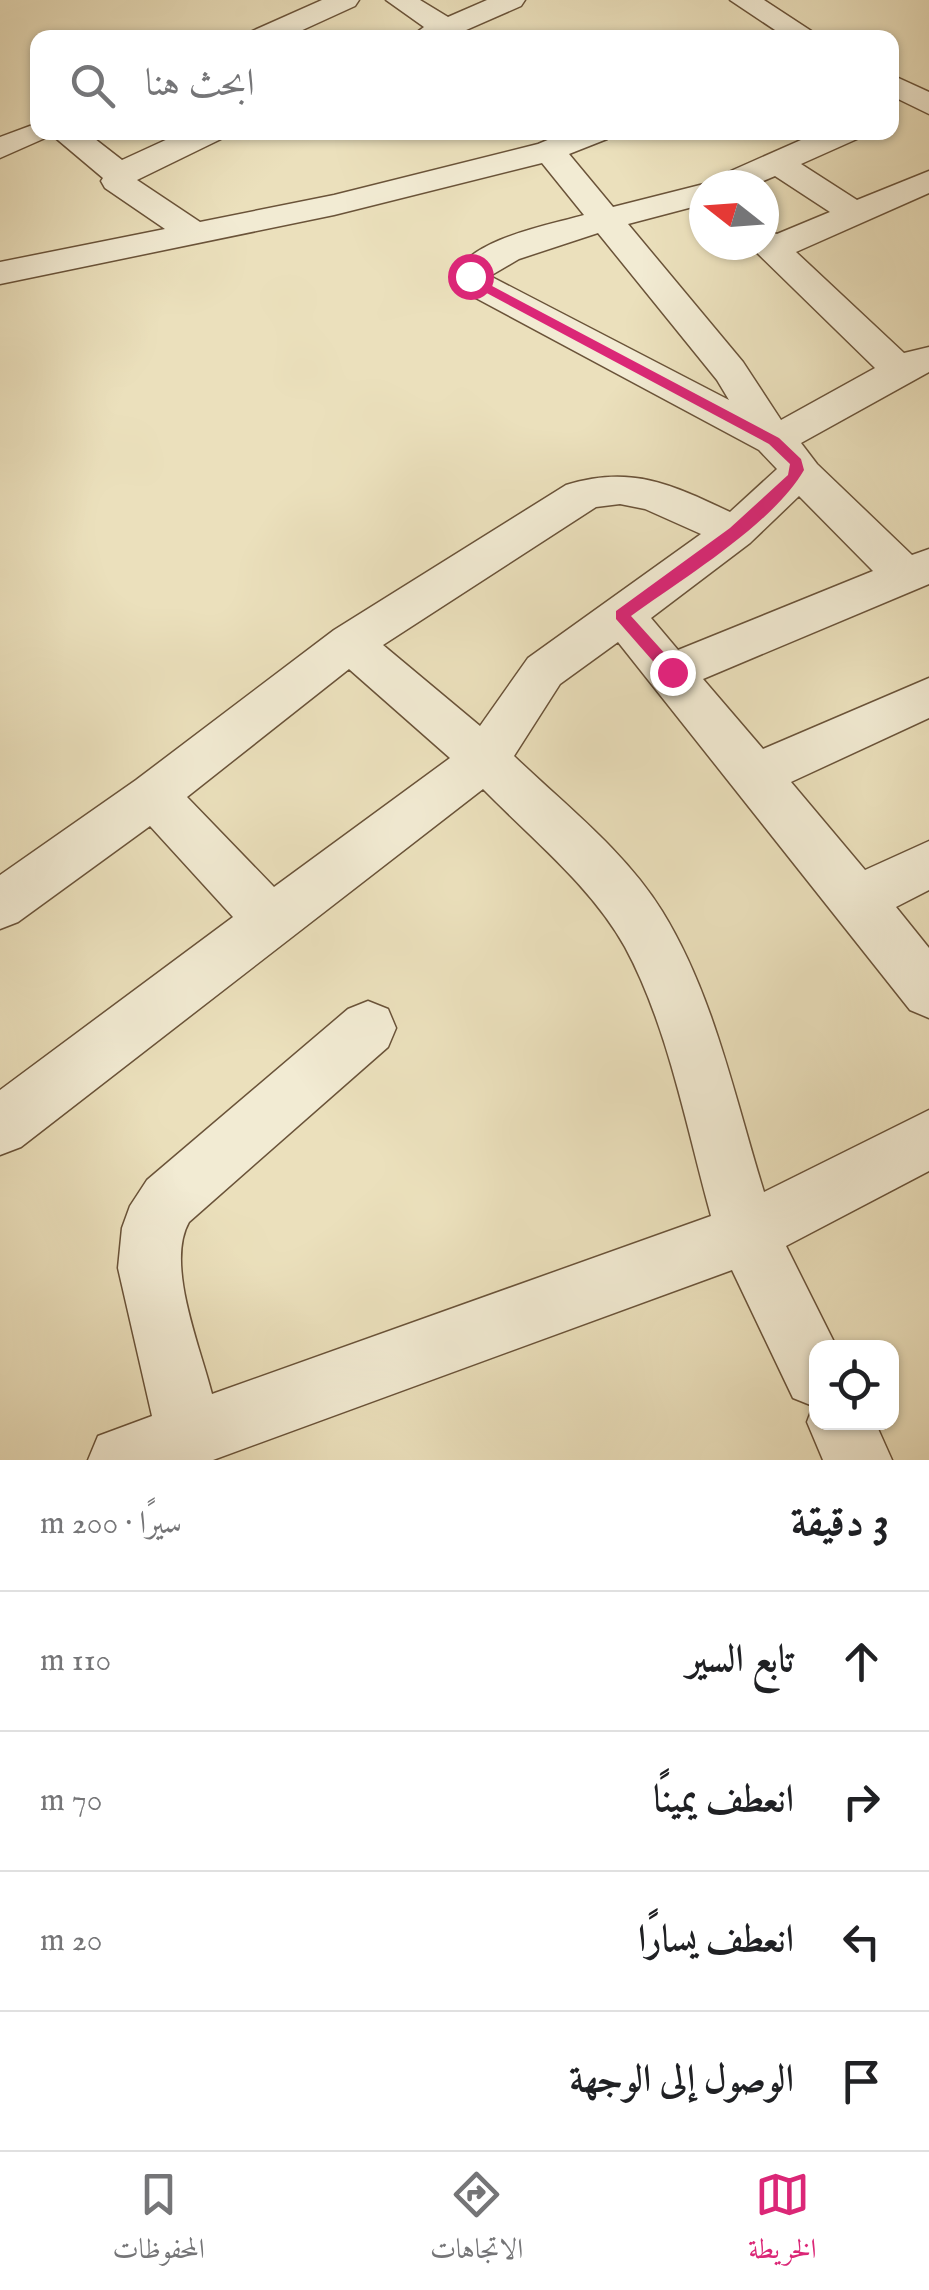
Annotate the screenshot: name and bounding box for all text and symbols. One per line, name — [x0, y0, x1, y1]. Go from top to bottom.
search box — [30, 30, 899, 140]
icon: search — [65, 58, 120, 113]
text: ابحث هنا — [145, 61, 255, 109]
north arrow — [689, 170, 779, 260]
route start — [448, 254, 494, 300]
route end — [650, 650, 696, 696]
map controls — [809, 1340, 899, 1430]
button: locate — [809, 1340, 899, 1430]
text: 3 دقيقة — [791, 1497, 889, 1550]
text: سيرًا · 200 m — [40, 1504, 182, 1545]
icon: ahead — [834, 1634, 889, 1689]
text: تابع السير — [686, 1637, 794, 1685]
text: 110 m — [40, 1641, 111, 1682]
icon: right — [834, 1774, 889, 1829]
text: انعطف يمينًا — [653, 1777, 794, 1825]
text: 70 m — [40, 1781, 102, 1822]
icon: left — [834, 1914, 889, 1969]
text: انعطف يسارًا — [638, 1917, 794, 1965]
text: 20 m — [40, 1921, 102, 1962]
icon: arrive — [834, 2054, 889, 2109]
text: الوصول إلى الوجهة — [569, 2057, 794, 2105]
tab: المحفوظات — [113, 2167, 205, 2276]
tab: الاتجاهات — [430, 2167, 523, 2276]
tab: الخريطة — [748, 2167, 816, 2276]

